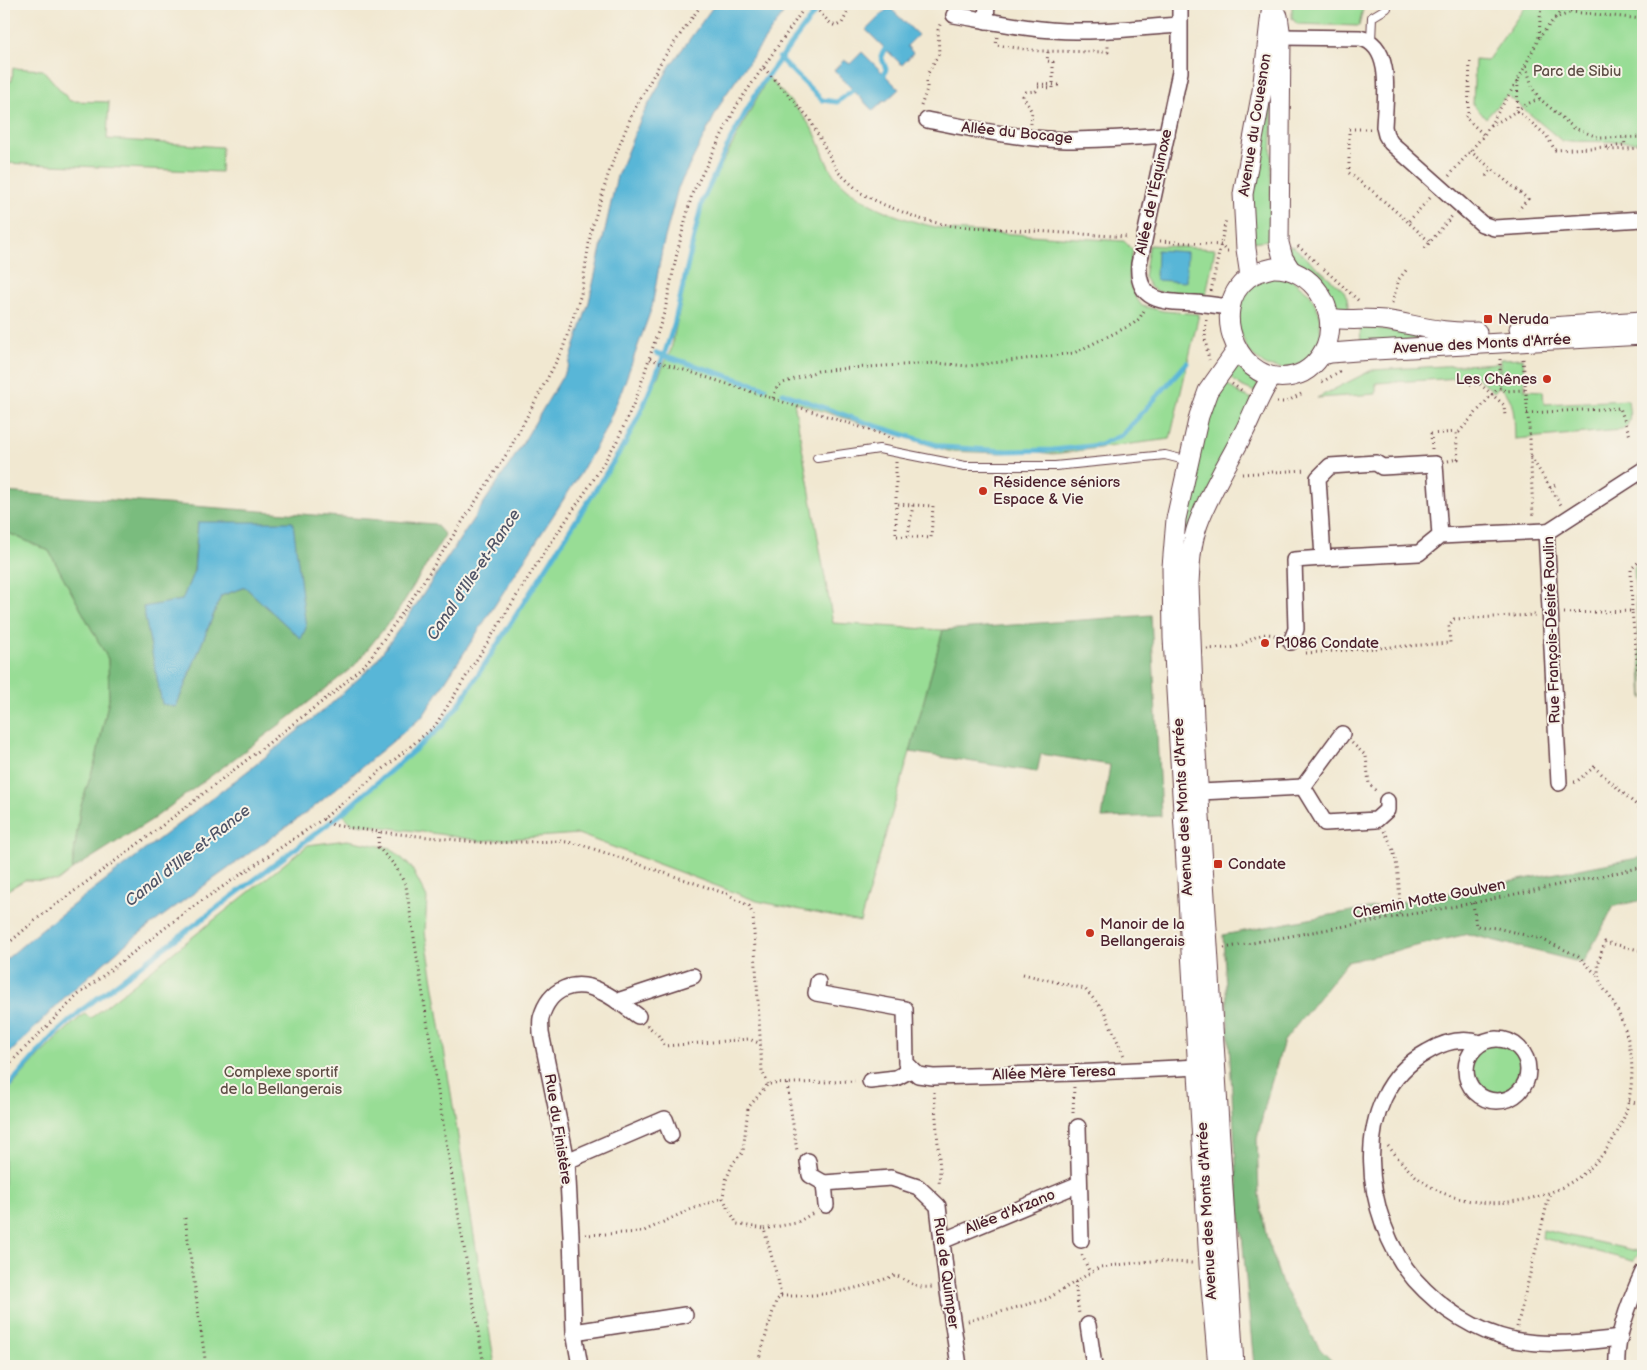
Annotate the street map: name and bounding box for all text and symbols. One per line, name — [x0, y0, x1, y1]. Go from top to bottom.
street label: Avenue du Couesnon — [1234, 52, 1276, 198]
park label: Parc de Sibiu — [1533, 62, 1621, 81]
street label: Allée du Bocage — [961, 118, 1074, 148]
street label: Allée de l'Équinoxe — [1131, 127, 1177, 257]
place label: Neruda — [1498, 310, 1549, 329]
marker: Neruda — [1482, 313, 1494, 325]
street label: Avenue des Monts d'Arrée — [1393, 330, 1571, 358]
place label: Les Chênes — [1456, 370, 1538, 389]
marker: Les Chênes — [1541, 373, 1553, 385]
place label: Résidence séniors Espace & Vie — [993, 473, 1121, 509]
marker: Résidence séniors Espace & Vie — [977, 485, 989, 497]
water label: Canal d'Ille-et-Rance — [423, 506, 525, 644]
street label: Rue François-Désiré Roulin — [1539, 536, 1565, 724]
place label: P1086 Condate — [1275, 634, 1379, 653]
marker: P1086 Condate — [1259, 637, 1271, 649]
street label: Avenue des Monts d'Arrée — [1169, 718, 1197, 896]
water label: Canal d'Ille-et-Rance — [122, 801, 254, 911]
place label: Condate — [1228, 855, 1286, 874]
marker: Condate — [1212, 858, 1224, 870]
street label: Chemin Motte Goulven — [1351, 875, 1507, 923]
place label: Manoir de la Bellangerais — [1100, 915, 1185, 951]
marker: Manoir de la Bellangerais — [1084, 927, 1096, 939]
street label: Allée Mère Teresa — [992, 1061, 1116, 1085]
park label: Complexe sportif de la Bellangerais — [220, 1063, 343, 1099]
street label: Rue du Finistère — [540, 1072, 576, 1186]
street label: Avenue des Monts d'Arrée — [1193, 1122, 1221, 1300]
street label: Allée d'Arzano — [962, 1185, 1058, 1239]
street label: Rue de Quimper — [929, 1216, 963, 1331]

